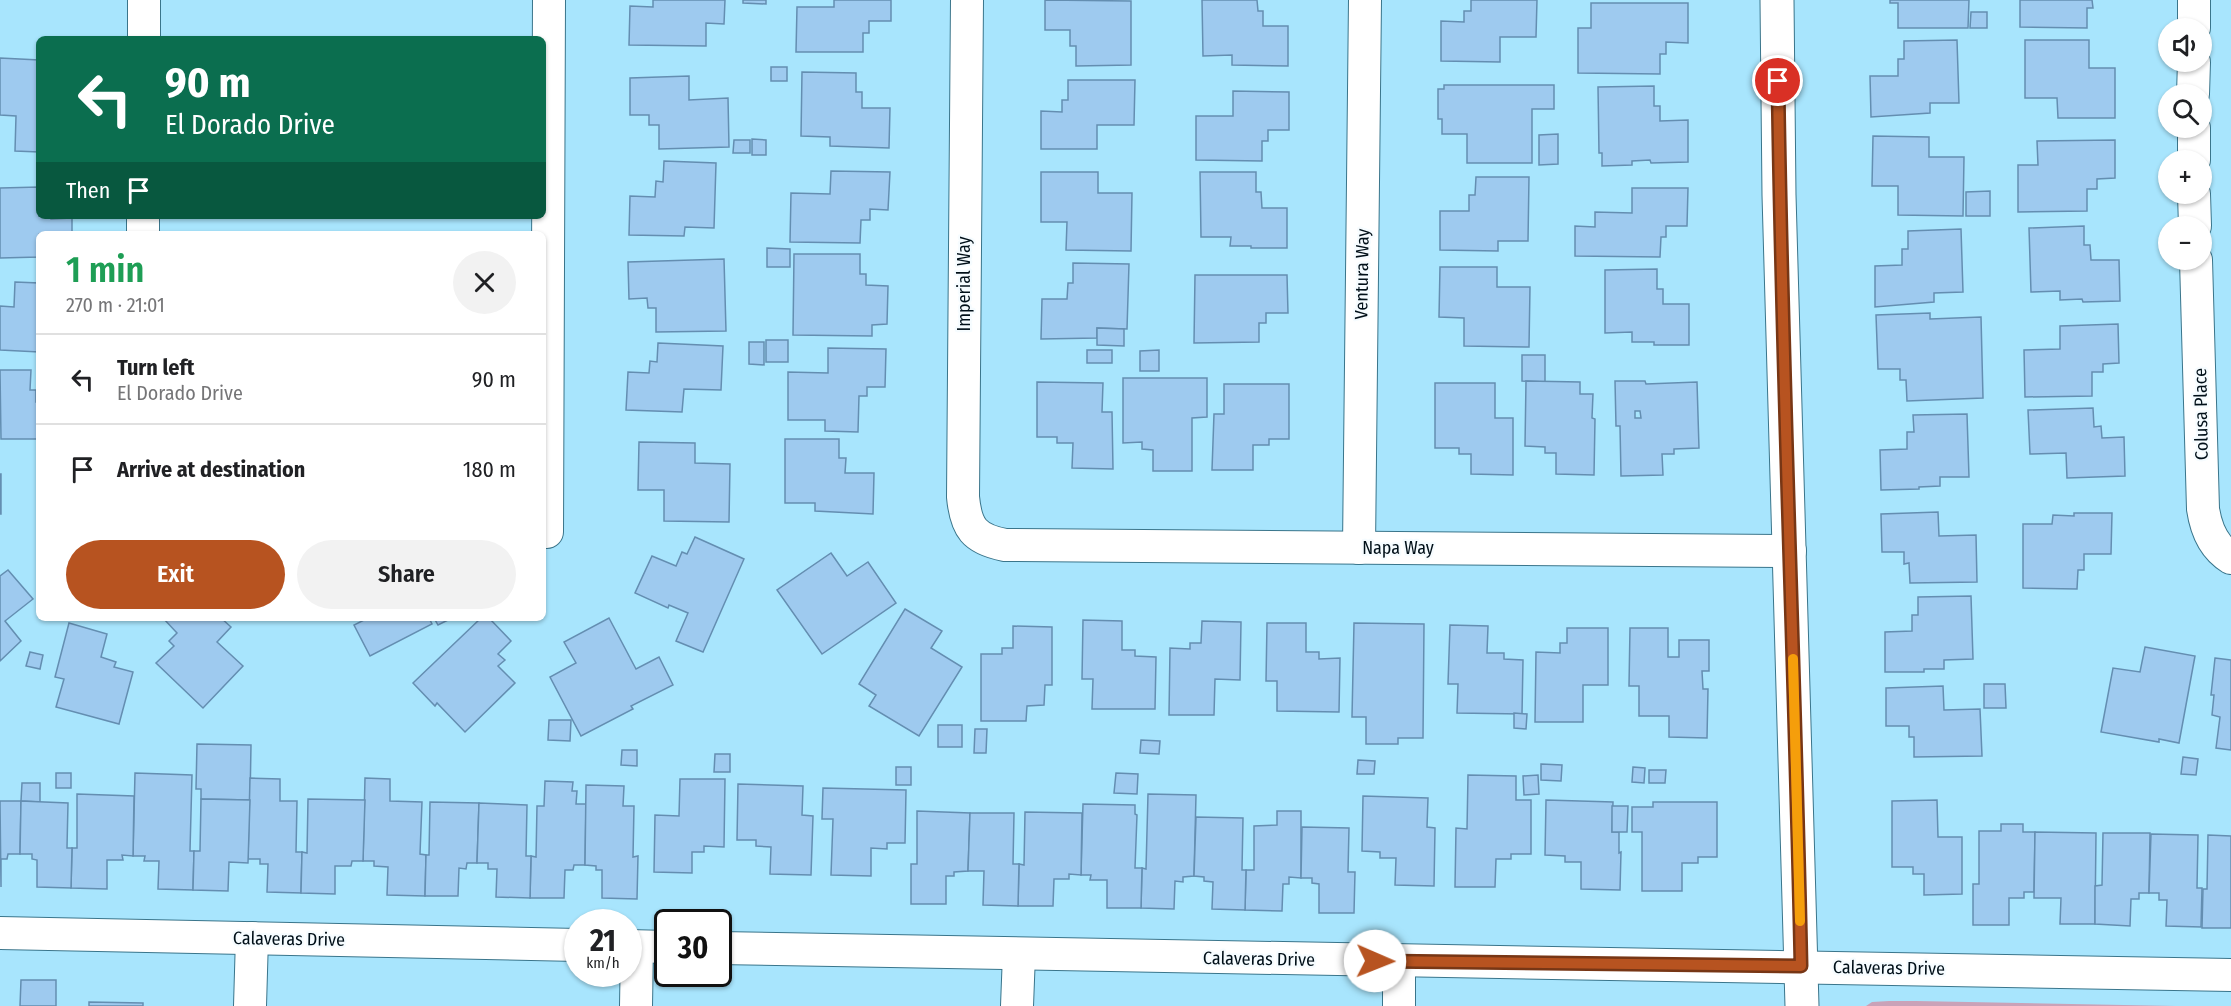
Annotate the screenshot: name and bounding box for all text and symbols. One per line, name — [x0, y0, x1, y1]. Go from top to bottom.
map controls — [2158, 18, 2212, 270]
button: sound — [2158, 18, 2212, 72]
pin — [1752, 55, 1803, 106]
text: 90 m — [165, 58, 250, 108]
icon: left — [66, 60, 144, 138]
icon: arrive — [1761, 64, 1794, 97]
button: search — [2158, 84, 2212, 138]
text: El Dorado Drive — [165, 109, 335, 141]
button: + — [2158, 150, 2212, 204]
icon: arrive — [122, 174, 155, 207]
text: Then — [66, 177, 110, 204]
button: − — [2158, 216, 2212, 270]
street label: Ventura Way — [1350, 228, 1374, 320]
street label: Imperial Way — [953, 237, 975, 332]
text: 1 min — [66, 248, 144, 292]
button: close — [453, 251, 516, 314]
text: 270 m · 21:01 — [66, 293, 165, 317]
text: Turn left — [117, 354, 195, 381]
icon: left — [66, 363, 99, 396]
text: 90 m — [472, 366, 516, 393]
street label: Colusa Place — [2189, 368, 2213, 460]
text: El Dorado Drive — [117, 381, 243, 405]
icon: arrive — [66, 453, 99, 486]
text: Arrive at destination — [117, 456, 305, 483]
text: 180 m — [463, 456, 516, 483]
street label: Napa Way — [1362, 537, 1434, 559]
button: Exit — [66, 540, 285, 609]
button: Share — [297, 540, 516, 609]
speed limit sign: 30 — [654, 909, 732, 987]
text: 21 — [590, 923, 616, 959]
street label: Calaveras Drive — [233, 927, 345, 951]
position arrow — [1343, 929, 1407, 993]
street label: Calaveras Drive — [1203, 947, 1315, 971]
text: km/h — [586, 954, 620, 972]
street label: Calaveras Drive — [1833, 956, 1945, 980]

